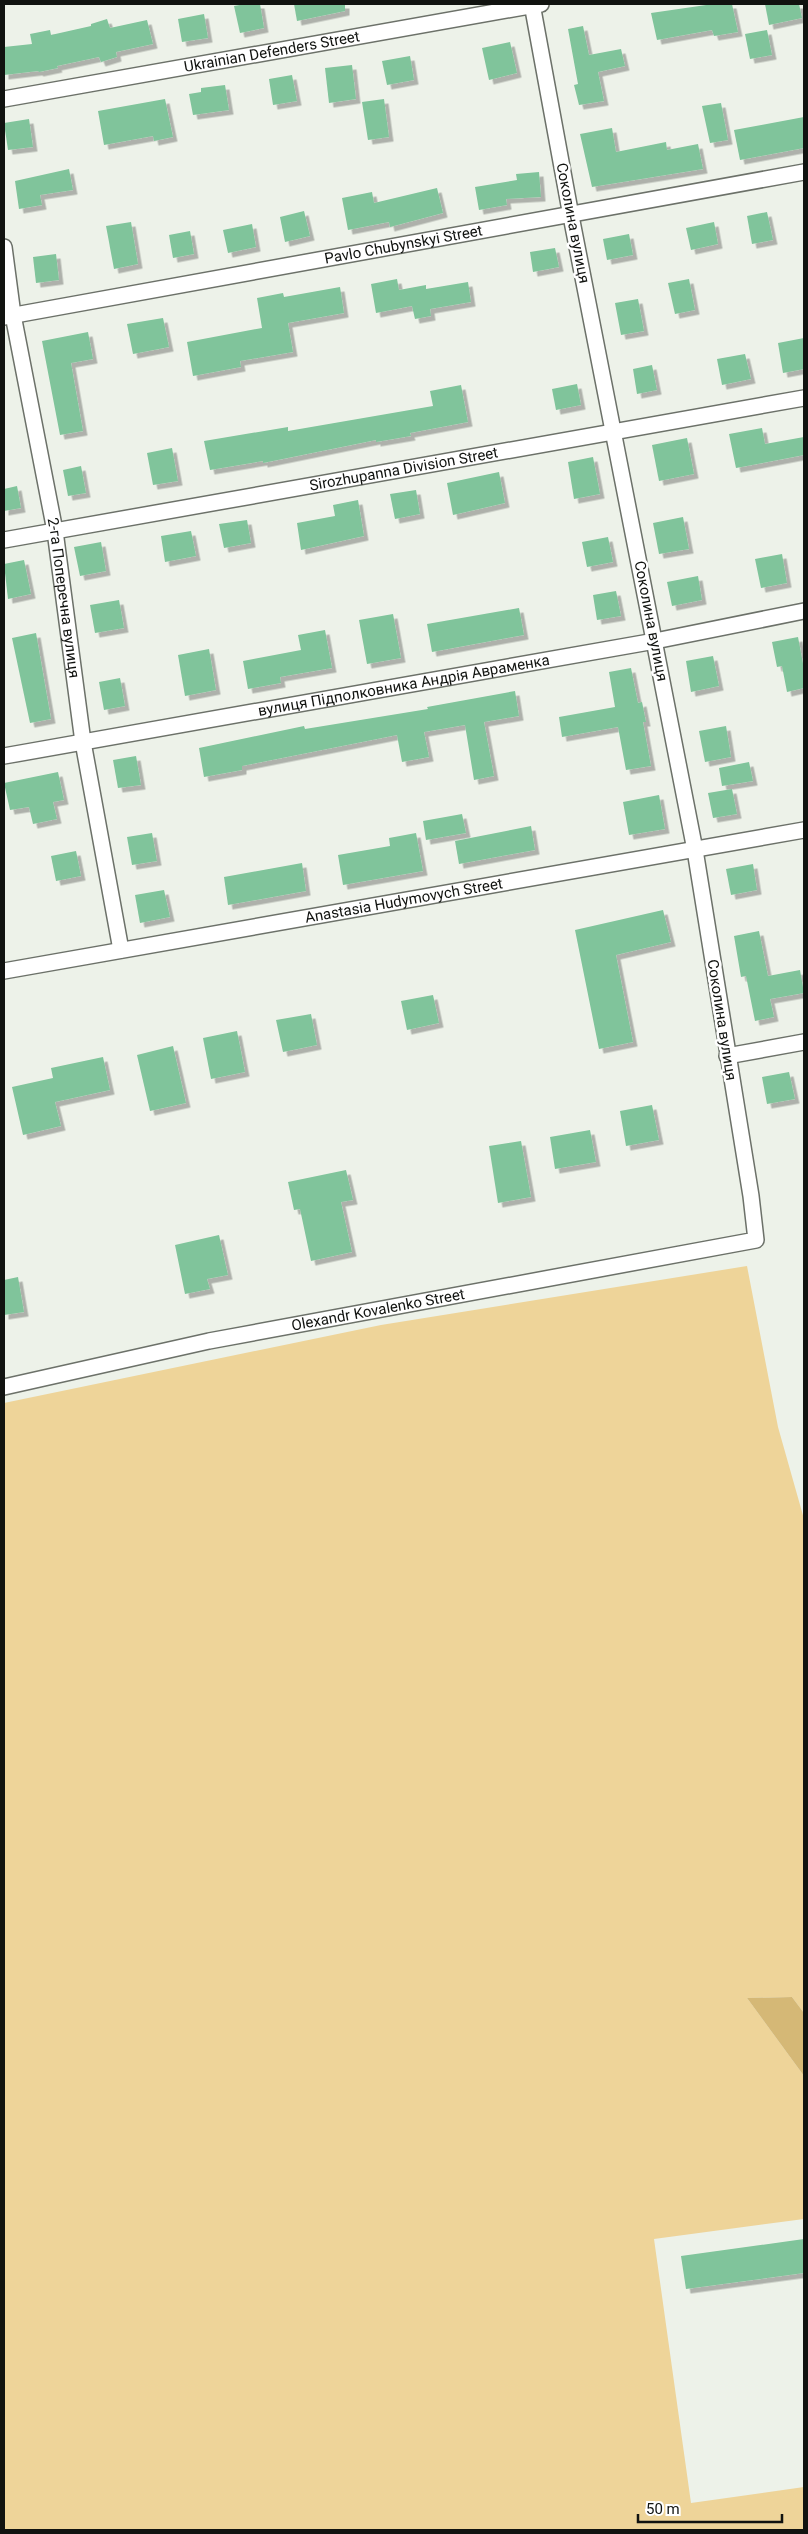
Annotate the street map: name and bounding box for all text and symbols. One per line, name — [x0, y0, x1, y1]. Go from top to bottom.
street label: Ukrainian Defenders Street — [183, 27, 361, 76]
street label: Соколина вулиця — [552, 161, 594, 285]
street label: Pavlo Chubynskyi Street — [323, 221, 484, 268]
street label: Sirozhupanna Division Street — [308, 443, 499, 495]
street label: 2-га Поперечна вулиця — [44, 516, 83, 679]
street label: Соколина вулиця — [630, 559, 672, 683]
street label: вулиця Підполковника Андрія Авраменка — [257, 651, 551, 720]
street label: Anastasia Hudymovych Street — [304, 874, 504, 927]
street label: Соколина вулиця — [704, 958, 740, 1082]
street label: Olexandr Kovalenko Street — [290, 1285, 466, 1335]
scale bar — [638, 2492, 782, 2524]
text: 50 m — [646, 2500, 680, 2518]

